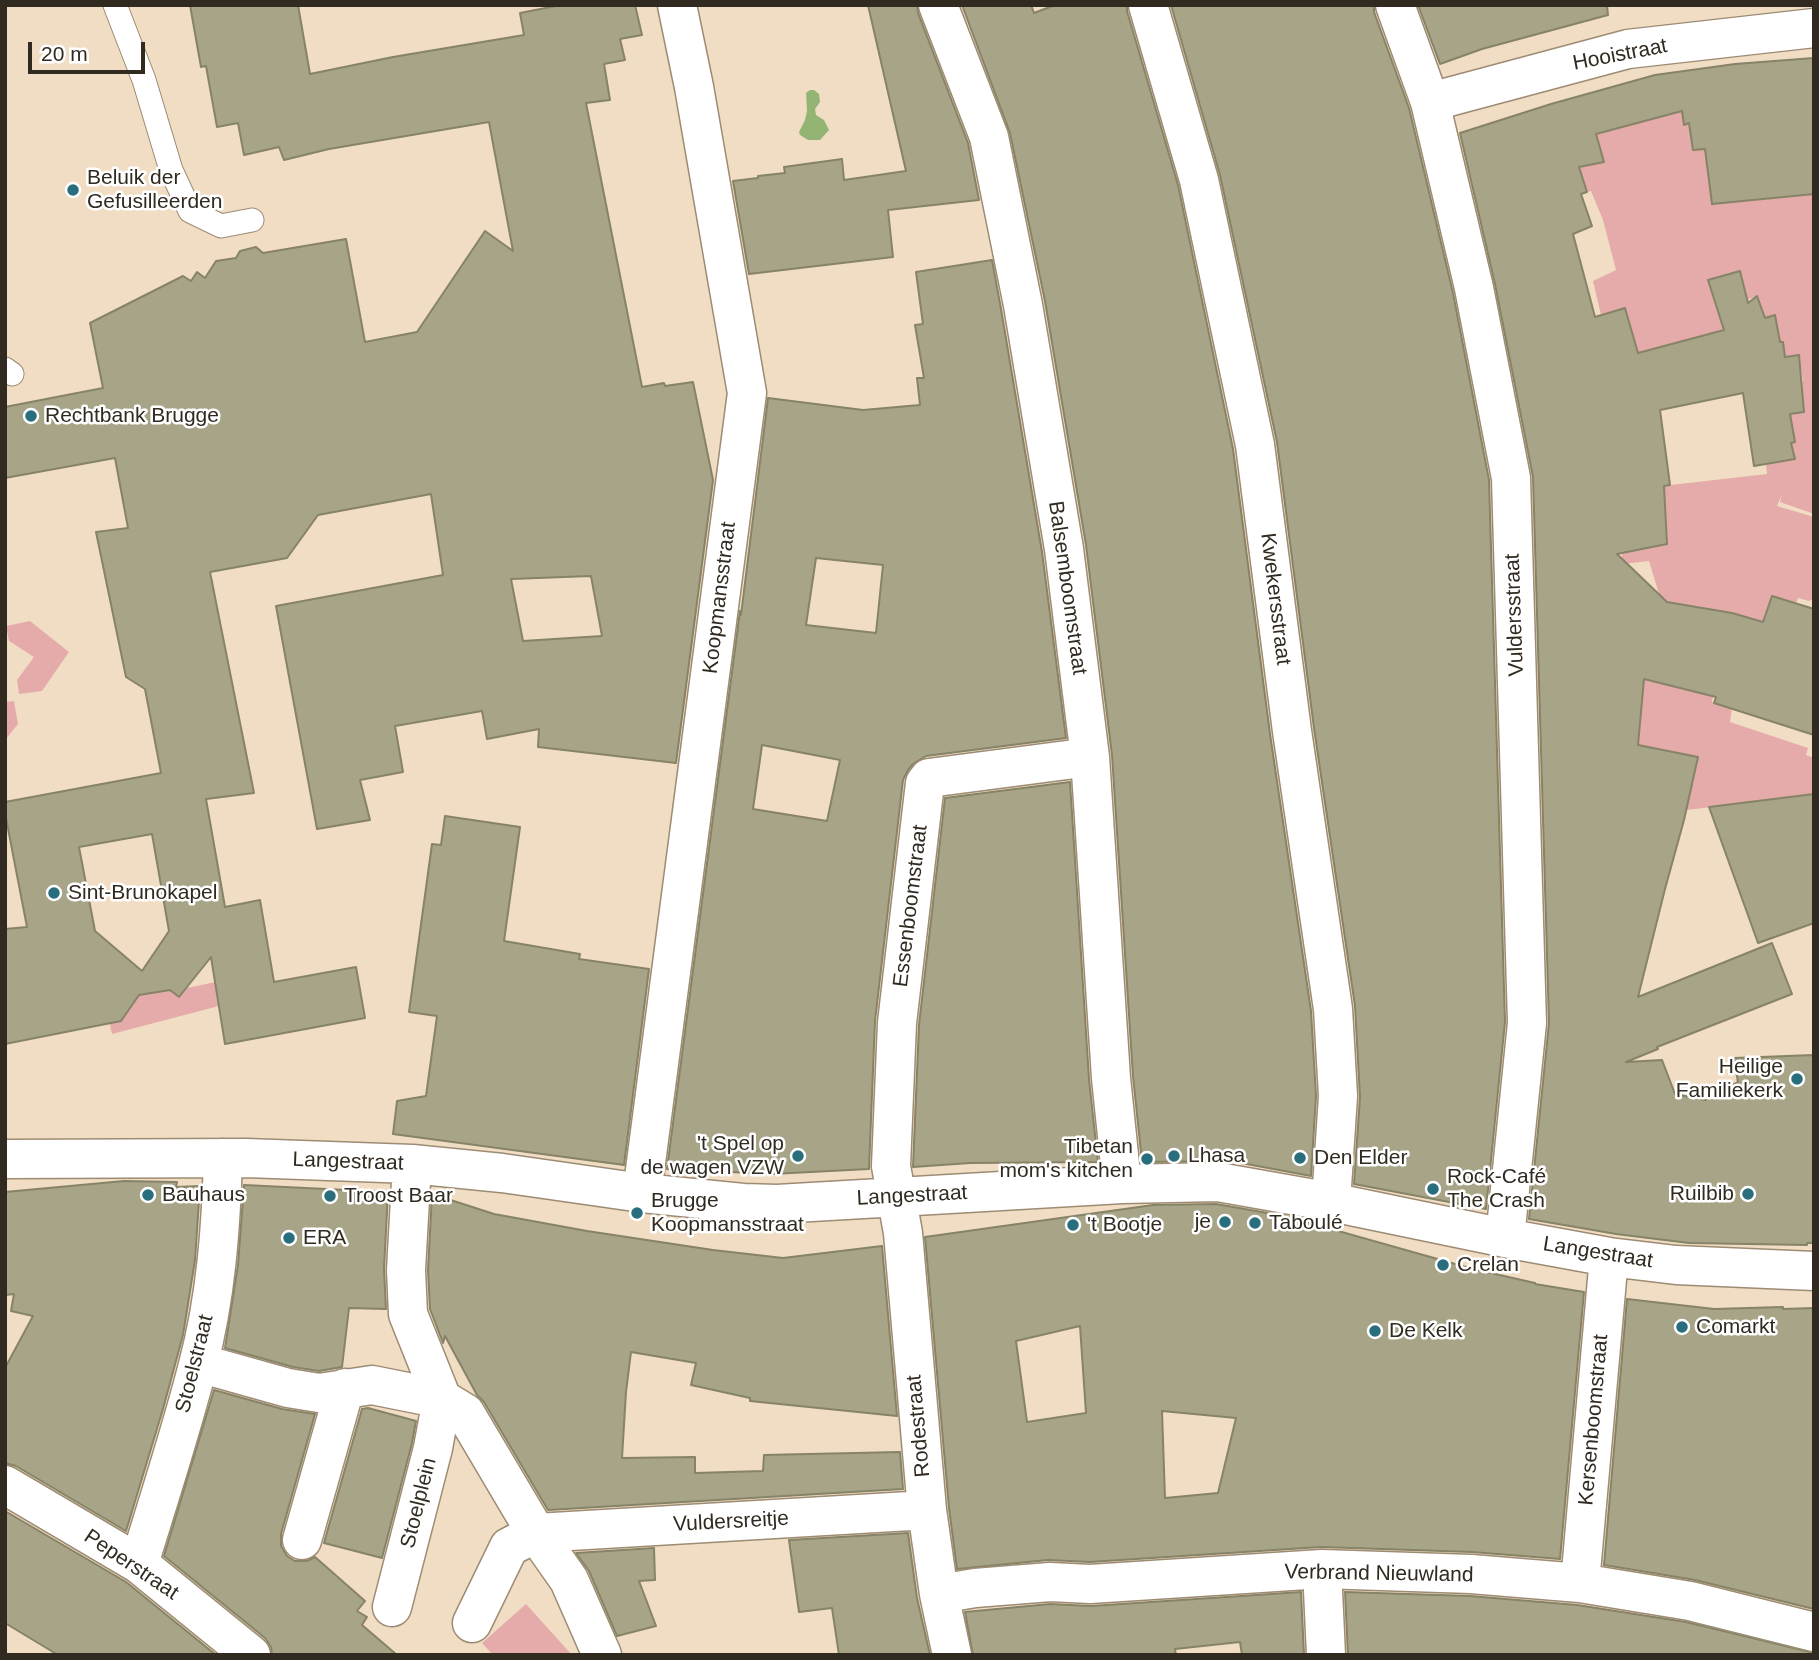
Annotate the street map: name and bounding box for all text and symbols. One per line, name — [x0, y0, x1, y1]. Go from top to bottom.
scale bar — [32, 28, 149, 72]
street label: Hooistraat — [1571, 34, 1669, 76]
text: 20 m — [41, 42, 88, 65]
place label: Beluik der Gefusilleerden — [87, 165, 222, 215]
marker: Beluik der Gefusilleerden — [65, 182, 81, 198]
place label: Rechtbank Brugge — [45, 403, 219, 429]
marker: Rechtbank Brugge — [23, 408, 39, 424]
street label: Balsemboomstraat — [1042, 500, 1092, 676]
street label: Koopmansstraat — [698, 521, 742, 675]
street label: Kwekersstraat — [1254, 531, 1296, 667]
street label: Vuldersstraat — [1500, 553, 1530, 677]
street label: Essenboomstraat — [889, 823, 933, 989]
place label: Sint-Brunokapel — [68, 880, 217, 906]
marker: Sint-Brunokapel — [46, 885, 62, 901]
place label: Heilige Familiekerk — [1676, 1054, 1783, 1104]
marker: Heilige Familiekerk — [1789, 1071, 1805, 1087]
place label: 't Spel op de wagen VZW — [640, 1131, 784, 1181]
place label: Tibetan mom's kitchen — [999, 1134, 1133, 1184]
place label: Lhasa — [1188, 1143, 1245, 1169]
place label: Den Elder — [1314, 1145, 1407, 1171]
street label: Langestraat — [292, 1147, 404, 1177]
marker: 't Spel op de wagen VZW — [790, 1148, 806, 1164]
marker: Lhasa — [1166, 1148, 1182, 1164]
marker: Den Elder — [1292, 1150, 1308, 1166]
marker: Tibetan mom's kitchen — [1139, 1151, 1155, 1167]
place label: Rock-Café The Crash — [1447, 1164, 1546, 1214]
street label: Langestraat — [856, 1181, 968, 1211]
marker: Rock-Café The Crash — [1425, 1181, 1441, 1197]
place label: Ruilbib — [1670, 1181, 1734, 1207]
place label: Bauhaus — [162, 1182, 245, 1208]
place label: Troost Baar — [344, 1183, 453, 1209]
marker: Ruilbib — [1740, 1186, 1756, 1202]
marker: Bauhaus — [140, 1187, 156, 1203]
marker: Troost Baar — [322, 1188, 338, 1204]
place label: Brugge Koopmansstraat — [651, 1188, 804, 1238]
marker: Brugge Koopmansstraat — [629, 1205, 645, 1221]
place label: je — [1195, 1209, 1211, 1235]
place label: Taboulé — [1269, 1210, 1343, 1236]
place label: 't Bootje — [1087, 1212, 1162, 1238]
marker: je — [1217, 1214, 1233, 1230]
marker: Taboulé — [1247, 1215, 1263, 1231]
marker: 't Bootje — [1065, 1217, 1081, 1233]
place label: ERA — [303, 1225, 346, 1251]
marker: ERA — [281, 1230, 297, 1246]
street label: Langestraat — [1541, 1232, 1655, 1274]
place label: Crelan — [1457, 1252, 1519, 1278]
marker: Crelan — [1435, 1257, 1451, 1273]
street label: Stoelstraat — [171, 1312, 219, 1416]
place label: Comarkt — [1696, 1314, 1775, 1340]
place label: De Kelk — [1389, 1318, 1463, 1344]
marker: Comarkt — [1674, 1319, 1690, 1335]
marker: De Kelk — [1367, 1323, 1383, 1339]
street label: Kersenboomstraat — [1574, 1333, 1614, 1507]
street label: Rodestraat — [902, 1374, 936, 1478]
street label: Stoelplein — [396, 1455, 442, 1551]
street label: Vuldersreitje — [672, 1506, 790, 1538]
street label: Peperstraat — [79, 1524, 183, 1606]
street label: Verbrand Nieuwland — [1284, 1560, 1474, 1588]

